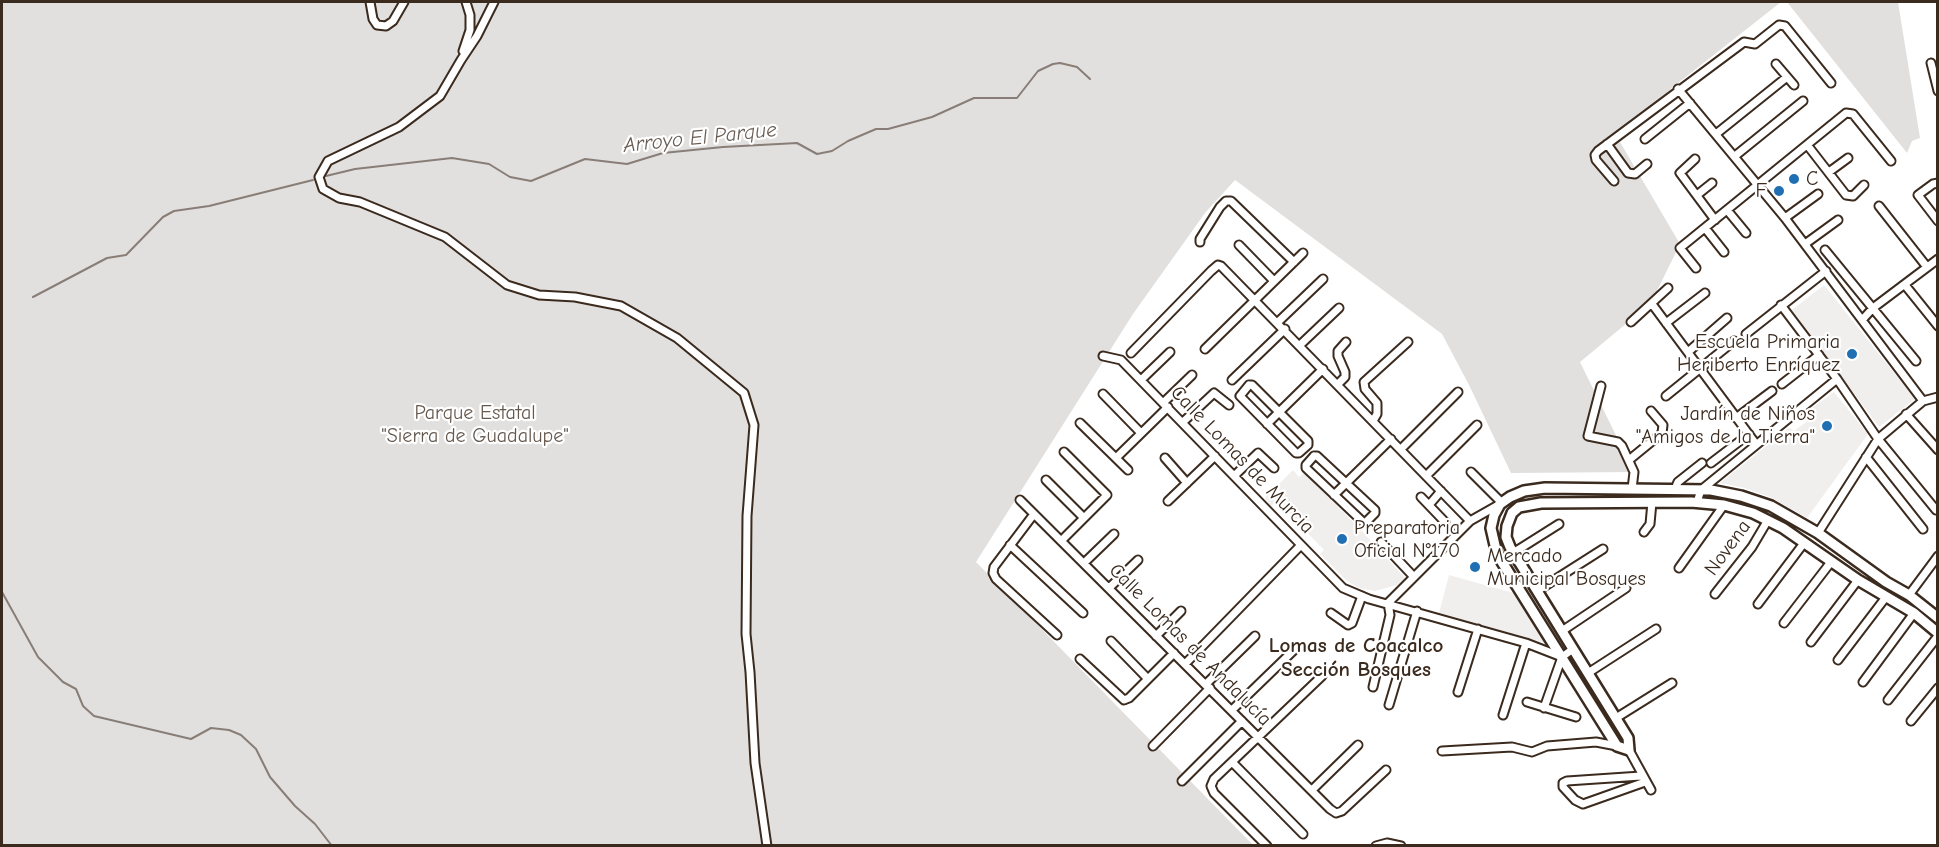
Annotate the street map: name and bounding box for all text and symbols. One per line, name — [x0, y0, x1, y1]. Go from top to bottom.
water label: Arroyo El Parque — [622, 117, 778, 159]
place label: C — [1806, 167, 1818, 191]
marker: C — [1787, 172, 1801, 186]
place label: F — [1755, 179, 1767, 203]
marker: F — [1772, 184, 1786, 198]
place label: Escuela Primaria Heriberto Enríquez — [1677, 330, 1840, 377]
marker: Escuela Primaria Heriberto Enríquez — [1845, 347, 1859, 361]
street label: Calle Lomas de Murcia — [1165, 381, 1319, 539]
park label: Parque Estatal "Sierra de Guadalupe" — [381, 401, 569, 448]
place label: Jardín de Niños "Amigos de la Tierra" — [1636, 402, 1815, 449]
marker: Jardín de Niños "Amigos de la Tierra" — [1820, 419, 1834, 433]
place label: Preparatoria Oficial N°170 — [1354, 516, 1460, 563]
street label: Novena — [1700, 516, 1756, 580]
marker: Preparatoria Oficial N°170 — [1335, 532, 1349, 546]
place label: Mercado Municipal Bosques — [1487, 544, 1646, 591]
street label: Calle Lomas de Andalucía — [1104, 559, 1276, 731]
marker: Mercado Municipal Bosques — [1468, 560, 1482, 574]
district label: Lomas de Coacalco Sección Bosques — [1269, 633, 1443, 683]

